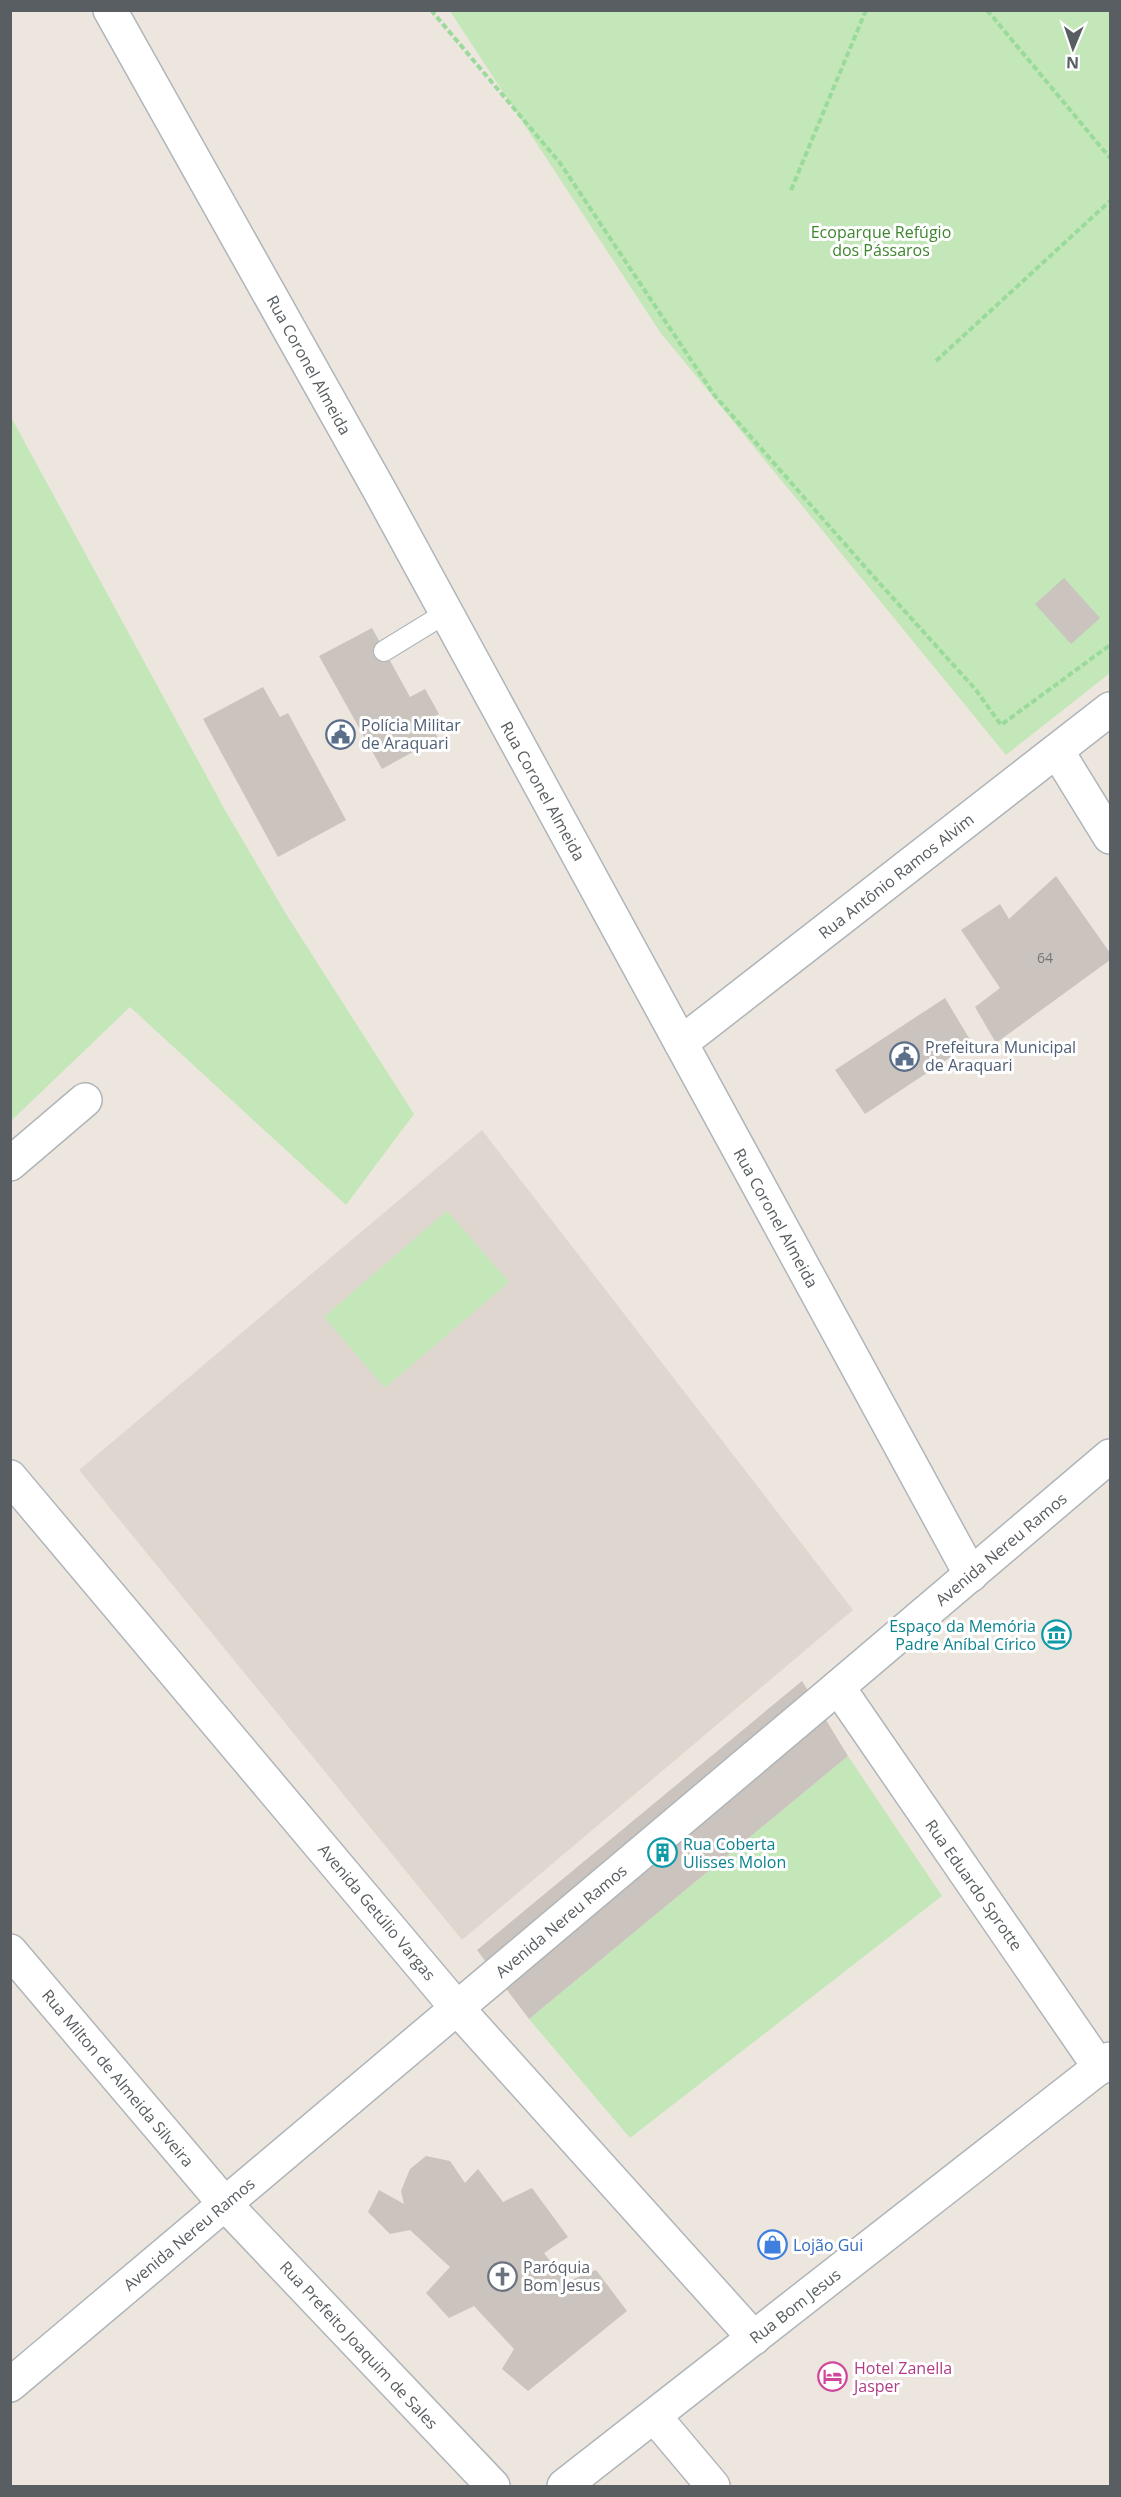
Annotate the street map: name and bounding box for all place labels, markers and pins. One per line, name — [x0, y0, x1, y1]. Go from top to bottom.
place label: Polícia Militar de Araquari — [361, 714, 461, 754]
public building icon: Polícia Militar de Araquari — [324, 718, 356, 750]
place label: Prefeitura Municipal de Araquari — [925, 1036, 1076, 1076]
public building icon: Prefeitura Municipal de Araquari — [888, 1040, 920, 1072]
place label: Espaço da Memória Padre Aníbal Círico — [889, 1615, 1036, 1655]
museum icon: Espaço da Memória Padre Aníbal Círico — [1041, 1619, 1073, 1651]
place label: Rua Coberta Ulisses Molon — [683, 1833, 786, 1873]
building icon: Rua Coberta Ulisses Molon — [646, 1837, 678, 1869]
shop icon: Lojão Gui — [756, 2229, 788, 2261]
place label: Lojão Gui — [793, 2234, 863, 2256]
place label: Paróquia Bom Jesus — [523, 2256, 600, 2296]
church icon: Paróquia Bom Jesus — [486, 2260, 518, 2292]
place label: Hotel Zanella Jasper — [852, 2357, 952, 2397]
hotel icon: Hotel Zanella Jasper — [817, 2361, 849, 2393]

